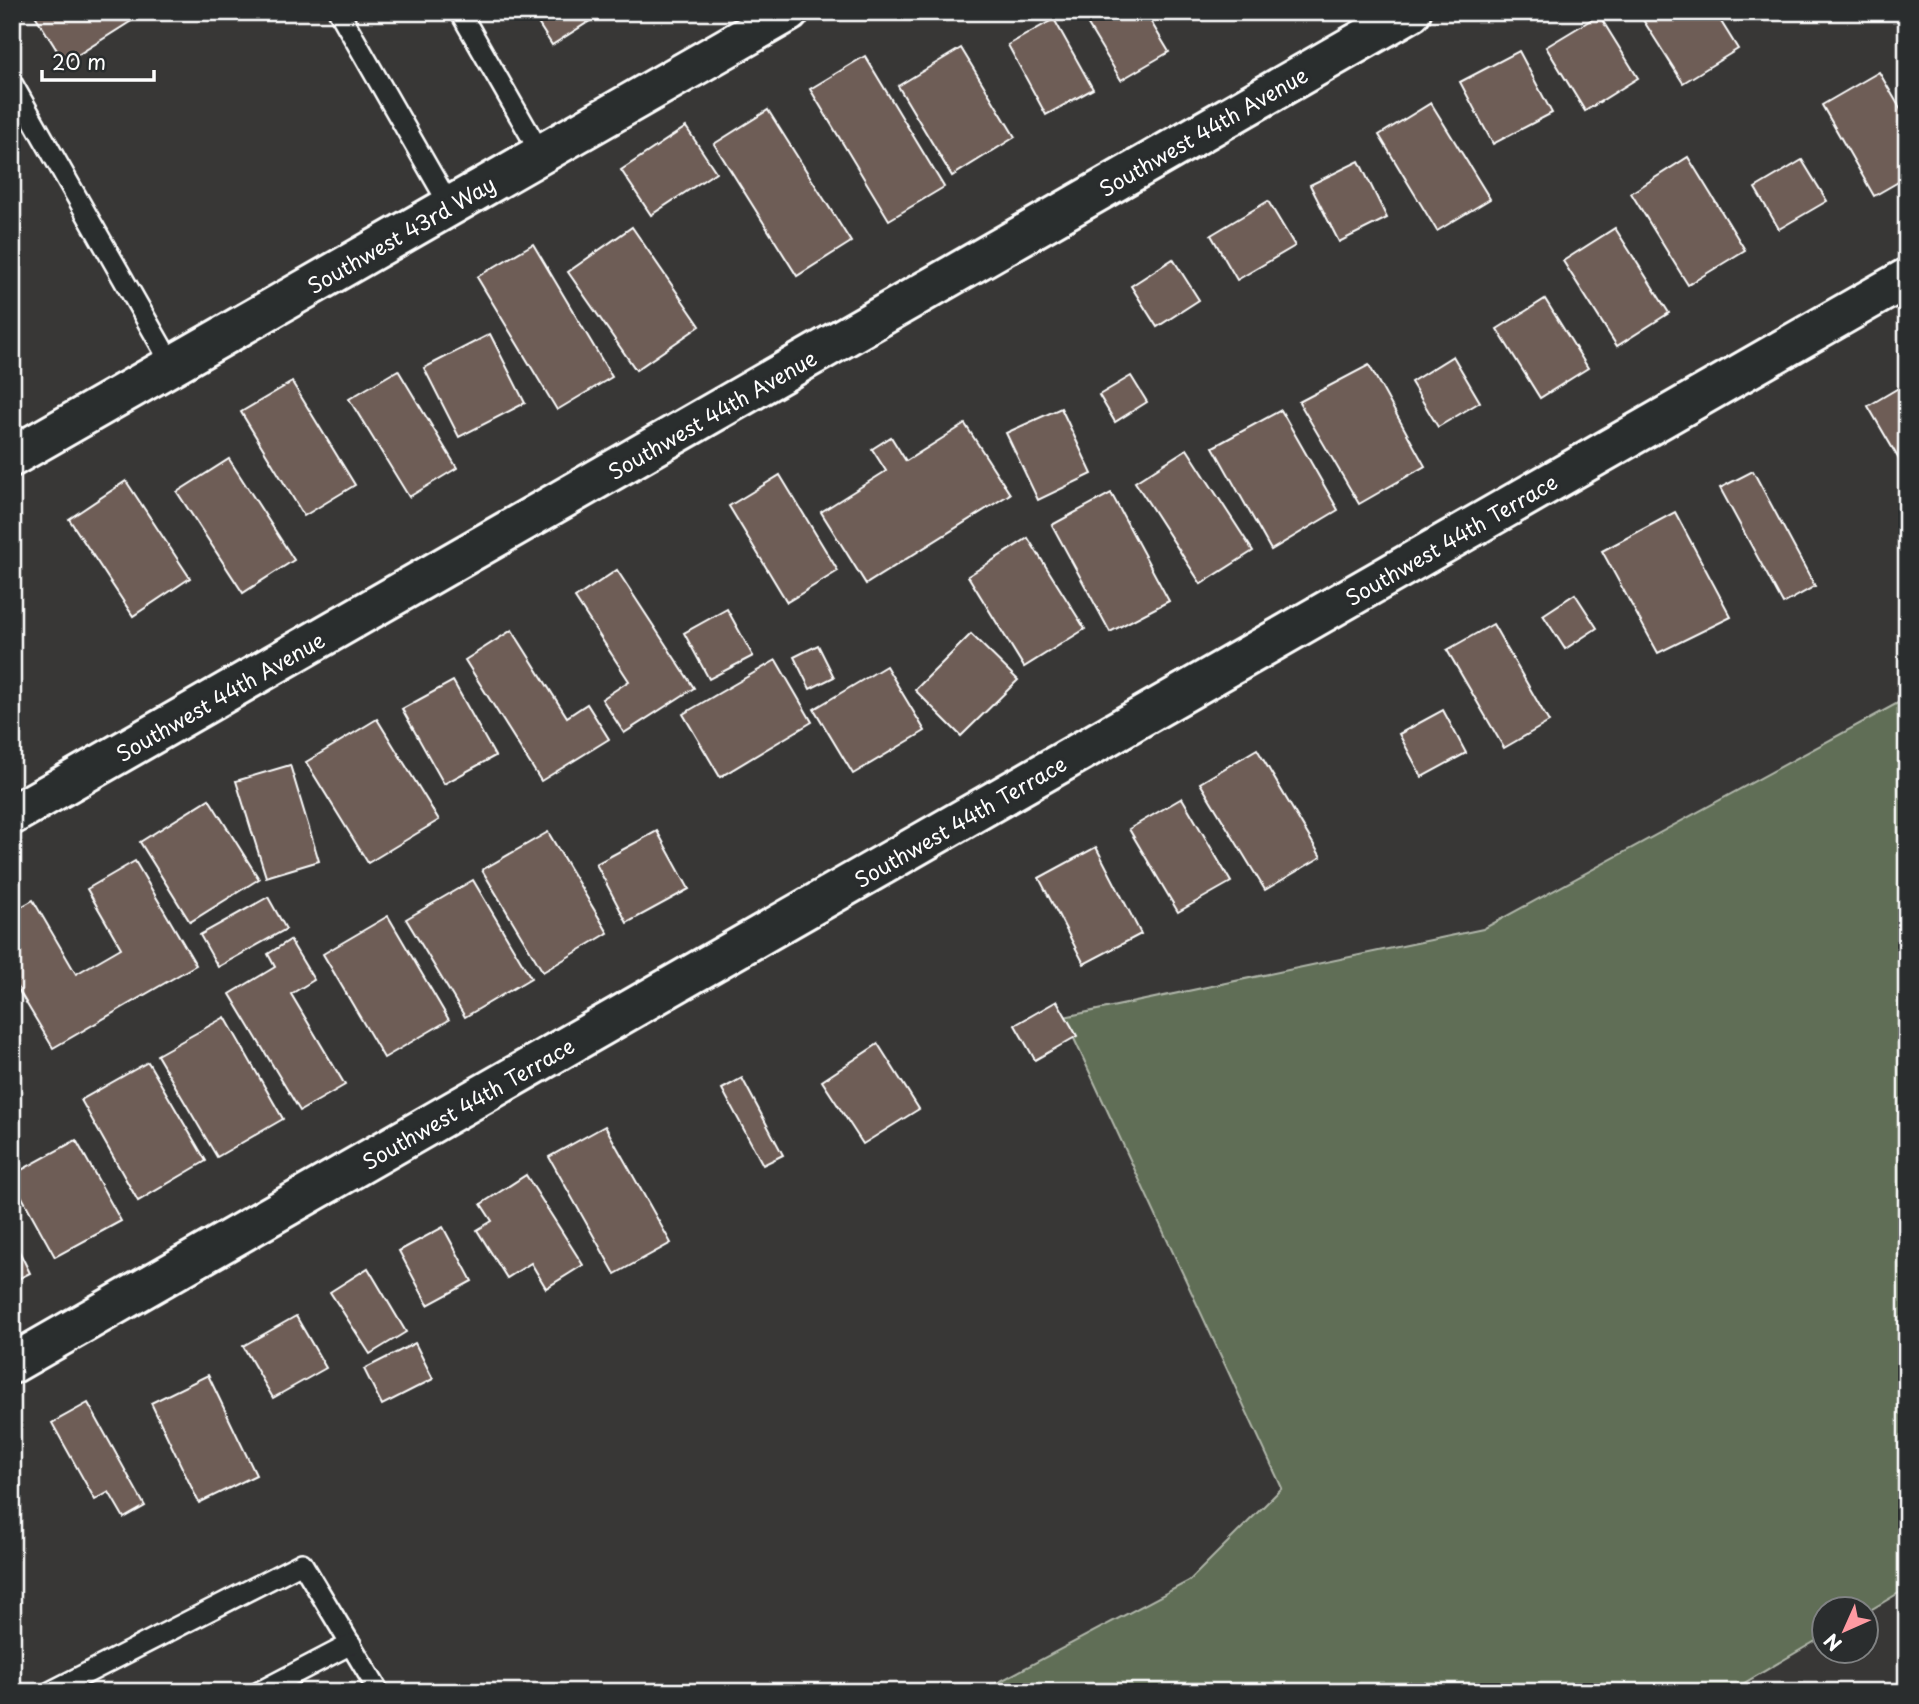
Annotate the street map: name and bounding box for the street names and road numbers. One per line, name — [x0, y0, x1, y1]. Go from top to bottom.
street label: Southwest 44th Avenue — [1093, 58, 1313, 204]
street label: Southwest 43rd Way — [301, 167, 501, 301]
street label: Southwest 44th Avenue — [602, 341, 822, 487]
street label: Southwest 44th Terrace — [1339, 465, 1563, 613]
street label: Southwest 44th Avenue — [110, 623, 330, 769]
street label: Southwest 44th Terrace — [848, 747, 1072, 895]
street label: Southwest 44th Terrace — [356, 1029, 580, 1177]

